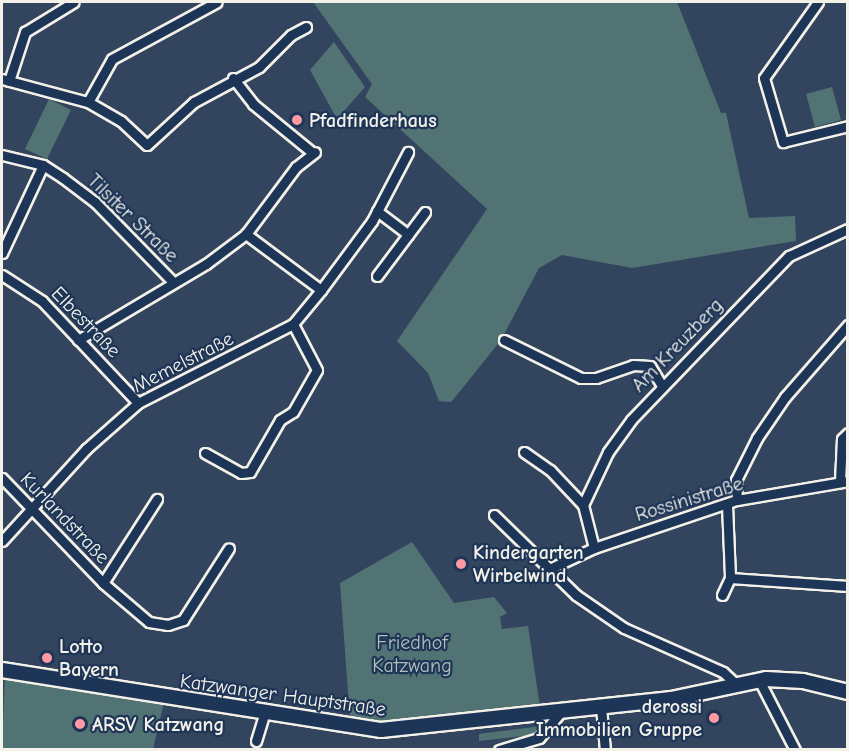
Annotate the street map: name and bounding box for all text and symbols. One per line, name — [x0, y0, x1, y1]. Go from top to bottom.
place label: Pfadfinderhaus — [309, 108, 437, 132]
marker: Pfadfinderhaus — [290, 113, 304, 127]
street label: Tilsiter Straße — [83, 169, 183, 267]
street label: Elbestraße — [46, 281, 126, 363]
street label: Am Kreuzberg — [626, 293, 728, 397]
street label: Memelstraße — [128, 326, 238, 398]
street label: Kurlandstraße — [15, 467, 115, 569]
street label: Rossinistraße — [632, 471, 746, 527]
place label: Kindergarten Wirbelwind — [473, 540, 584, 587]
marker: Kindergarten Wirbelwind — [454, 557, 468, 571]
park label: Friedhof Katzwang — [372, 631, 452, 678]
place label: Lotto Bayern — [59, 634, 119, 681]
marker: Lotto Bayern — [40, 651, 54, 665]
street label: Katzwanger Hauptstraße — [178, 669, 388, 721]
place label: derossi Immobilien Gruppe — [536, 694, 702, 741]
marker: derossi Immobilien Gruppe — [707, 711, 721, 725]
place label: ARSV Katzwang — [92, 712, 224, 736]
marker: ARSV Katzwang — [73, 717, 87, 731]

